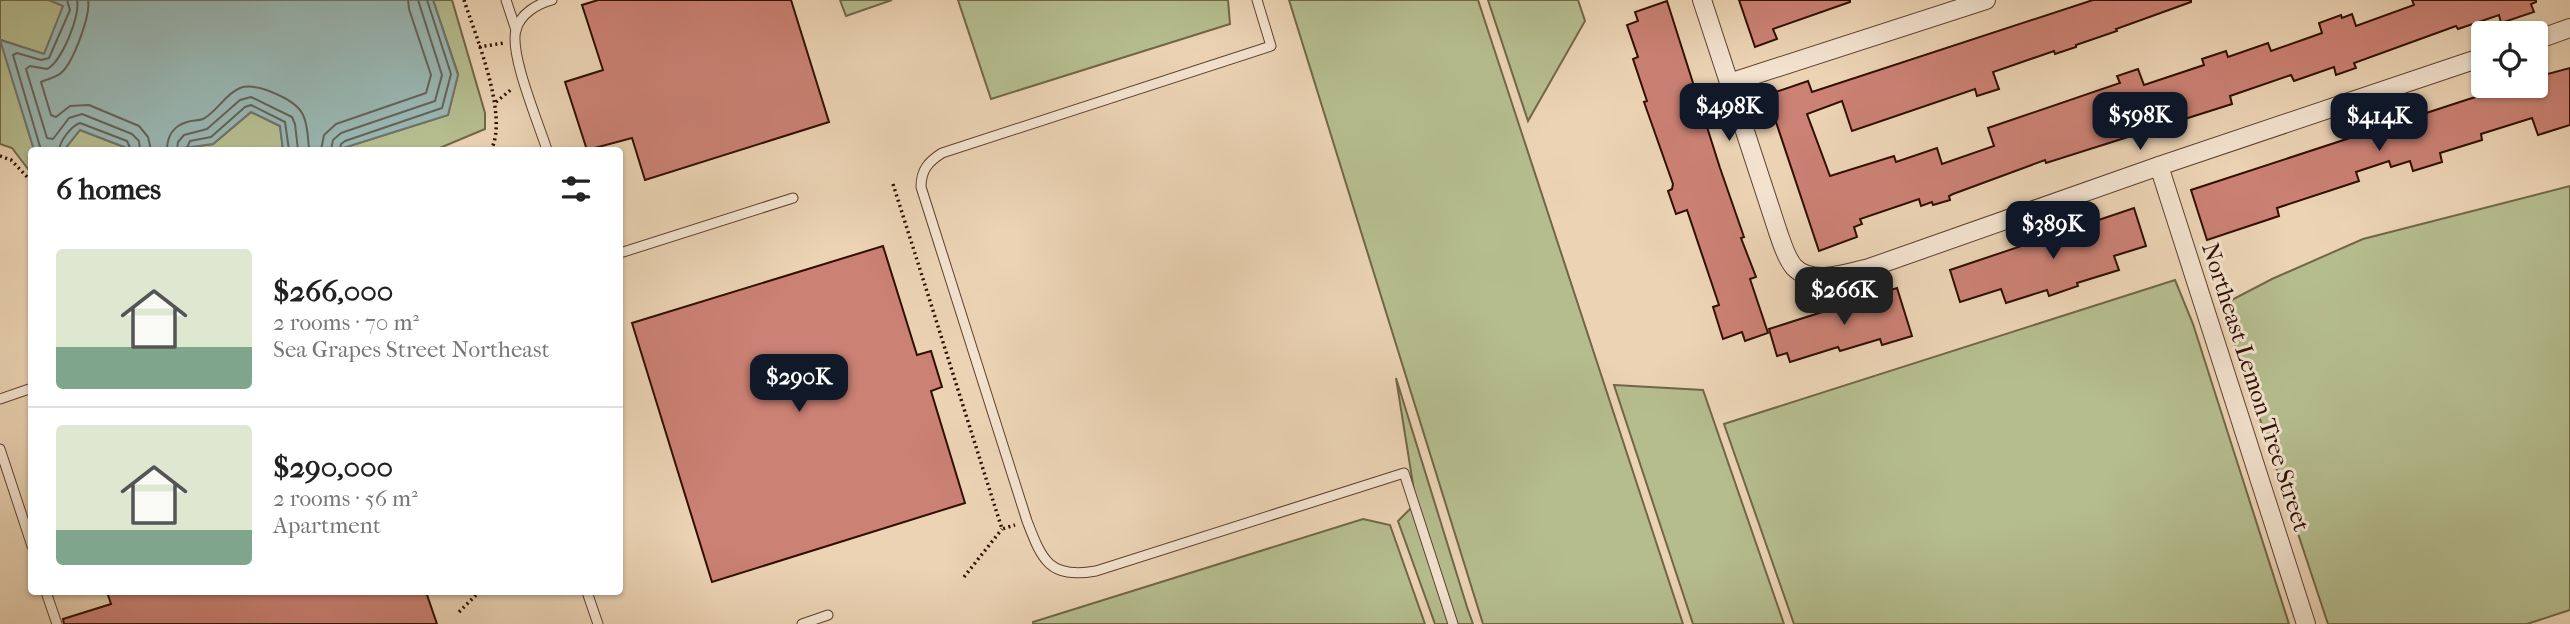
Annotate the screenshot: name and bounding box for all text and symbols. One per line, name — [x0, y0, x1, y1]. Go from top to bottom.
map controls — [2471, 21, 2548, 98]
button: locate — [2471, 21, 2548, 98]
pin: $498K — [1680, 83, 1778, 143]
text: $498K — [1696, 92, 1762, 119]
pin: $598K — [2091, 92, 2189, 152]
pin: $414K — [2330, 94, 2428, 153]
text: $598K — [2109, 101, 2171, 128]
text: $414K — [2347, 102, 2411, 129]
icon: filters — [557, 170, 595, 208]
text: 6 homes — [56, 172, 161, 207]
pin: $389K — [2004, 202, 2102, 261]
text: $389K — [2022, 210, 2084, 237]
street label: Northeast Lemon Tree Street — [2196, 239, 2316, 535]
pin: $266K — [1795, 268, 1893, 327]
text: $266,000 — [273, 274, 393, 309]
text: $266K — [1811, 276, 1877, 303]
icon: home — [112, 277, 196, 361]
text: 2 rooms · 70 m² — [273, 309, 419, 336]
text: Sea Grapes Street Northeast — [273, 336, 550, 363]
pin: $290K — [750, 354, 848, 414]
text: $290K — [766, 363, 832, 390]
text: $290,000 — [273, 450, 393, 485]
icon: home — [112, 453, 196, 537]
text: 2 rooms · 56 m² — [273, 485, 418, 512]
text: Apartment — [273, 512, 381, 539]

